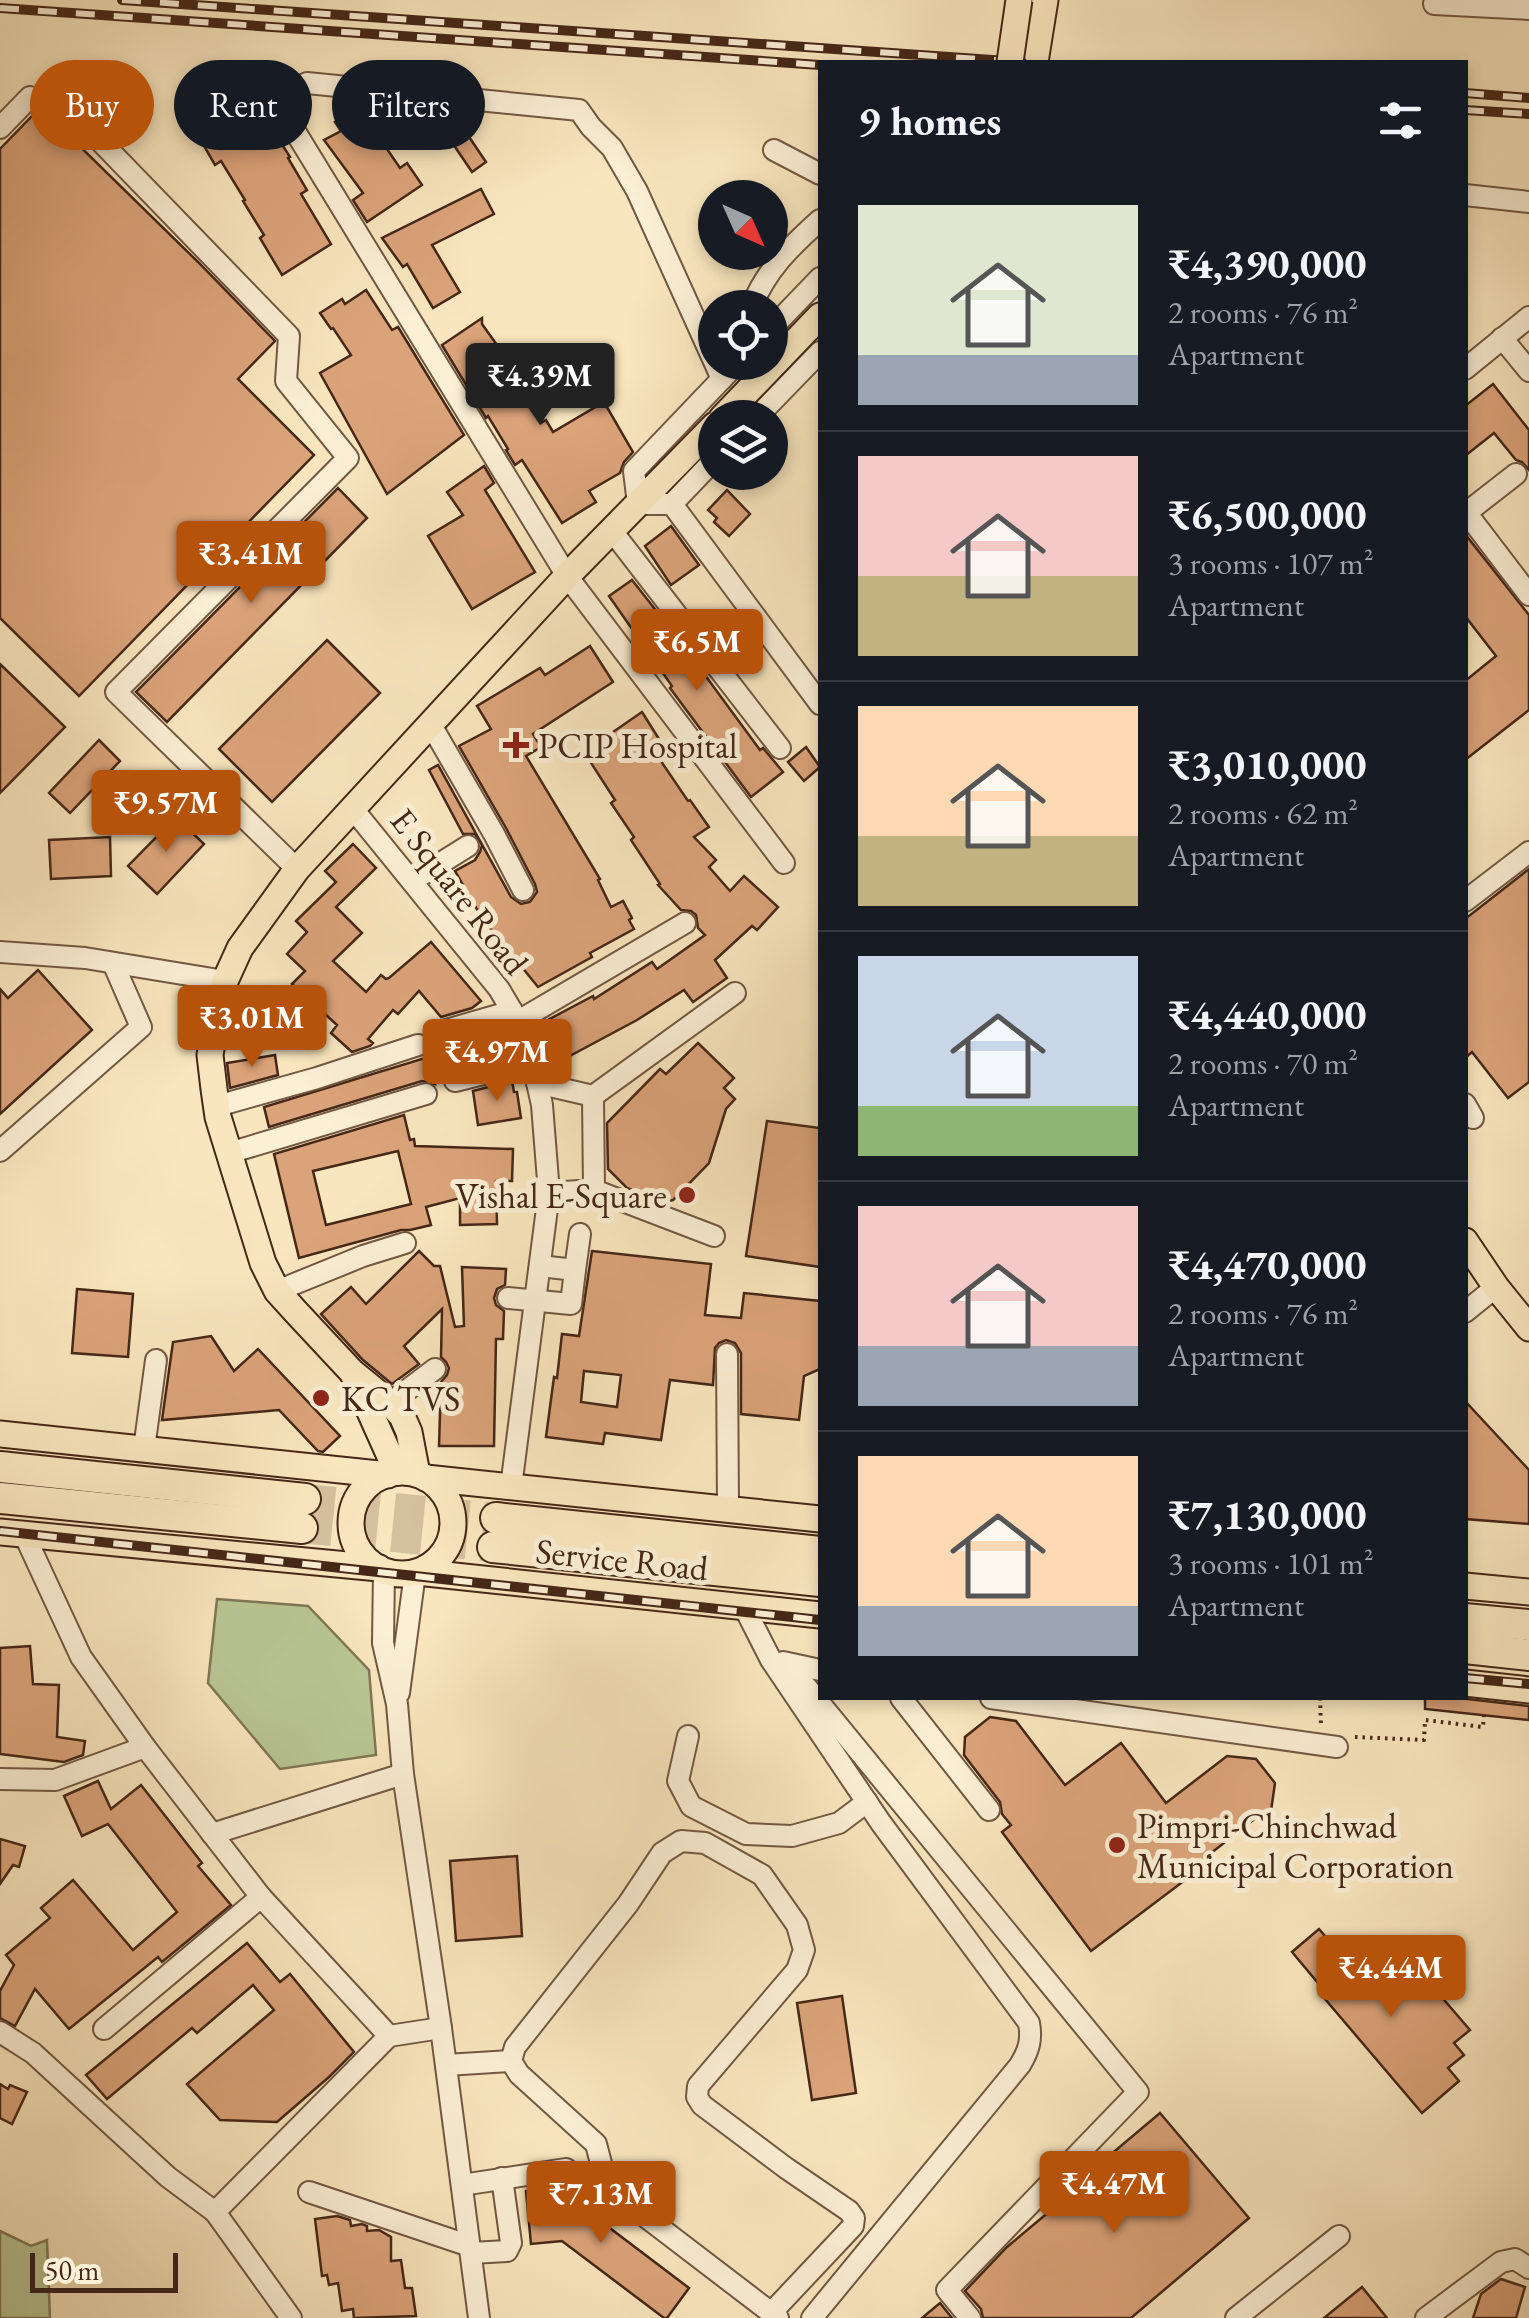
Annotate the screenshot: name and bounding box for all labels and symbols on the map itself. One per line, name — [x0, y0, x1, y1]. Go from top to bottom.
north arrow — [698, 180, 788, 270]
pin: ₹4.39M — [459, 343, 621, 428]
pin: ₹3.41M — [170, 521, 332, 606]
pin: ₹6.5M — [627, 609, 767, 694]
place label: PCIP Hospital — [538, 723, 737, 768]
marker: PCIP Hospital — [503, 732, 529, 758]
pin: ₹9.57M — [85, 770, 247, 855]
street label: E Square Road — [381, 799, 539, 984]
pin: ₹3.01M — [171, 985, 333, 1070]
pin: ₹4.97M — [416, 1019, 578, 1104]
place label: Vishal E-Square — [455, 1173, 667, 1218]
marker: Vishal E-Square — [676, 1184, 698, 1206]
place label: KC TVS — [341, 1376, 460, 1421]
marker: KC TVS — [310, 1387, 332, 1409]
street label: Service Road — [534, 1528, 711, 1590]
place label: Pimpri-Chinchwad Municipal Corporation — [1137, 1803, 1454, 1888]
marker: Pimpri-Chinchwad Municipal Corporation — [1106, 1834, 1128, 1856]
pin: ₹4.44M — [1310, 1935, 1472, 2020]
pin: ₹4.47M — [1033, 2151, 1195, 2236]
pin: ₹7.13M — [520, 2161, 682, 2246]
scale bar — [30, 2248, 178, 2292]

